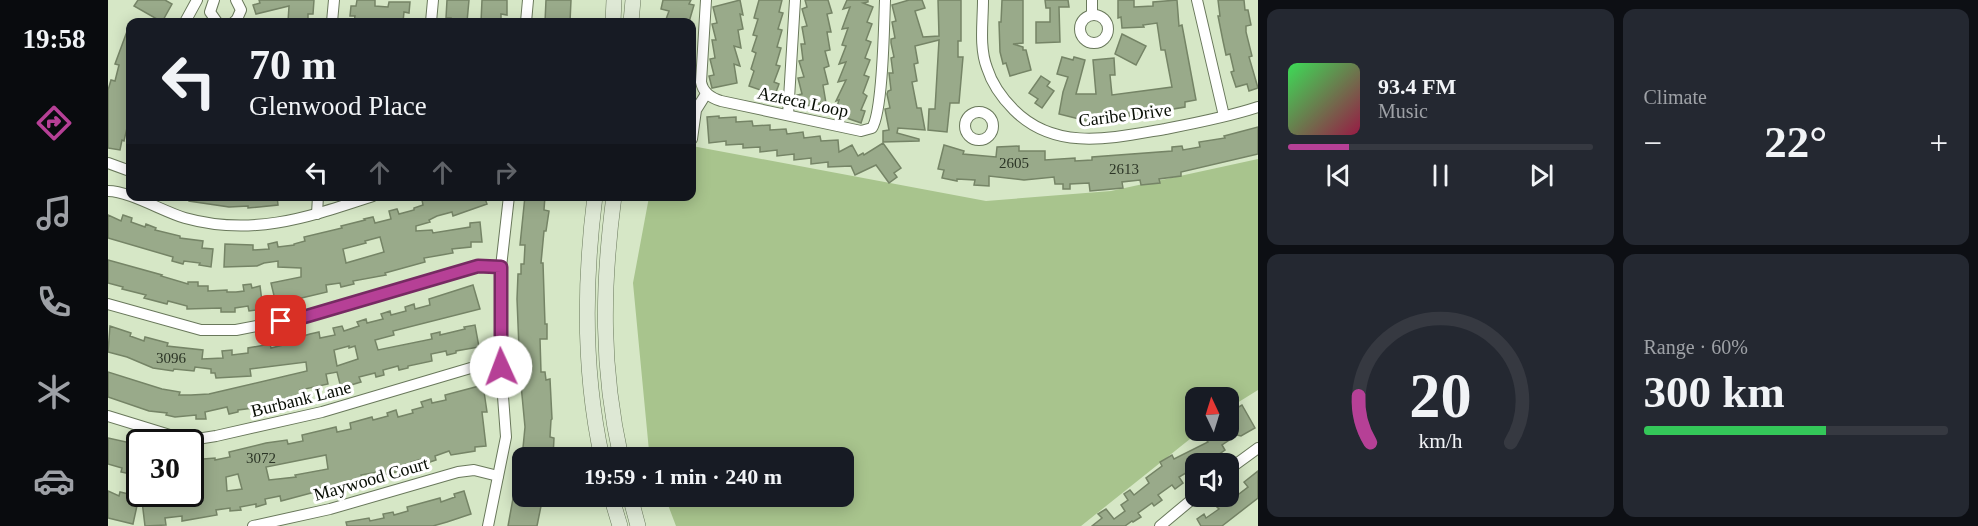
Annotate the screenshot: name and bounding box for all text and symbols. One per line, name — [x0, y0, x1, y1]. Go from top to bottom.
text: 19:58 — [23, 24, 86, 54]
icon: left — [150, 42, 228, 120]
text: 70 m — [249, 42, 337, 88]
text: 93.4 FM — [1378, 74, 1456, 99]
street label: Azteca Loop — [756, 83, 850, 121]
text: Climate — [1644, 86, 1707, 108]
text: Glenwood Place — [249, 91, 427, 121]
street label: Caribe Drive — [1077, 99, 1173, 131]
text: Music — [1378, 100, 1428, 122]
icon: directions — [33, 102, 75, 144]
text: 22° — [1764, 117, 1827, 167]
text: − — [1644, 125, 1662, 161]
text: + — [1929, 125, 1948, 161]
house number: 2605 — [999, 155, 1029, 171]
icon: left — [300, 156, 333, 189]
icon: ahead — [363, 156, 396, 189]
icon: ahead — [426, 156, 459, 189]
icon: right — [489, 156, 522, 189]
icon: previous — [1322, 159, 1355, 192]
icon: pause — [1424, 159, 1457, 192]
icon: next — [1525, 159, 1558, 192]
house number: 2613 — [1109, 161, 1139, 177]
icon: music — [33, 192, 75, 234]
icon: phone — [33, 281, 75, 323]
pin — [255, 295, 306, 346]
icon: arrive — [264, 304, 297, 337]
position arrow — [469, 335, 533, 399]
text: Range · 60% — [1644, 336, 1748, 358]
house number: 3096 — [156, 350, 187, 366]
text: 20 — [1409, 361, 1471, 430]
text: 300 km — [1644, 367, 1785, 417]
icon: climate — [33, 371, 75, 413]
street label: Burbank Lane — [249, 377, 353, 421]
north arrow — [1185, 387, 1239, 441]
map controls — [1185, 387, 1239, 507]
speed limit sign: 30 — [126, 429, 204, 507]
text: km/h — [1418, 429, 1463, 453]
house number: 3072 — [246, 450, 276, 466]
street label: Maywood Court — [311, 453, 431, 505]
button: sound — [1185, 453, 1239, 507]
icon: car — [33, 460, 75, 502]
text: 19:59 · 1 min · 240 m — [584, 464, 782, 489]

